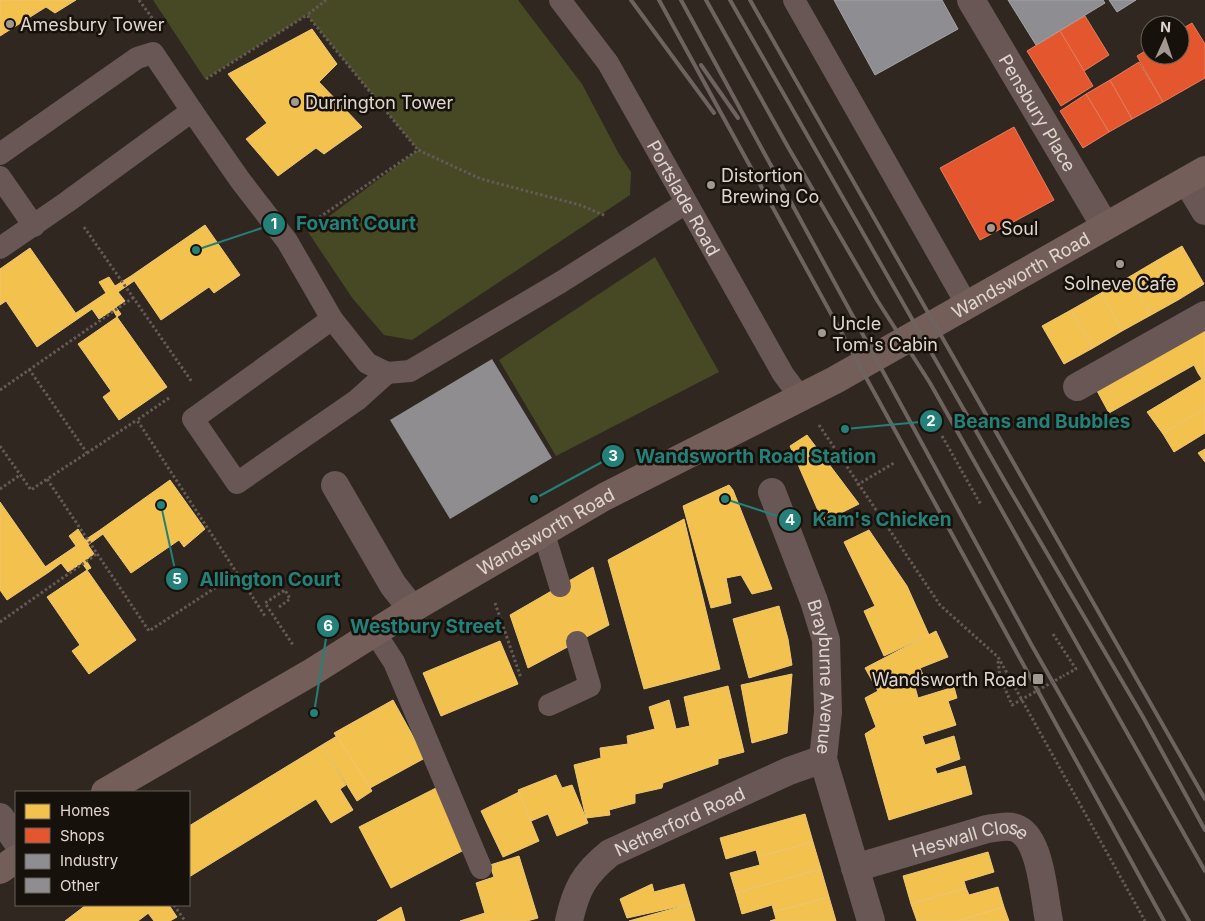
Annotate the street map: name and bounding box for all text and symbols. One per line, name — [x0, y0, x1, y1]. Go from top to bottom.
place label: Amesbury Tower — [20, 14, 165, 35]
north arrow — [1140, 15, 1190, 65]
marker: Amesbury Tower — [4, 18, 16, 30]
text: N — [1160, 18, 1171, 35]
street label: Pensbury Place — [995, 50, 1081, 175]
place label: Durrington Tower — [305, 92, 454, 113]
marker: Durrington Tower — [289, 96, 301, 108]
street label: Portslade Road — [643, 137, 725, 259]
place label: Distortion Brewing Co — [721, 165, 819, 207]
marker: Distortion Brewing Co — [705, 179, 717, 191]
callout: Fovant Court — [261, 207, 426, 241]
text: Fovant Court — [296, 212, 416, 235]
text: 1 — [271, 214, 277, 233]
place label: Soul — [1001, 218, 1038, 239]
marker: Soul — [985, 222, 997, 234]
street label: Wandsworth Road — [948, 227, 1093, 322]
marker: Solneve Cafe — [1114, 258, 1126, 270]
place label: Solneve Cafe — [1064, 273, 1176, 294]
place label: Uncle Tom's Cabin — [832, 313, 938, 355]
marker: Uncle Tom's Cabin — [816, 327, 828, 339]
callout: Beans and Bubbles — [919, 404, 1140, 438]
text: Beans and Bubbles — [954, 410, 1130, 433]
text: 2 — [926, 411, 936, 430]
callout: Wandsworth Road Station — [601, 439, 887, 473]
text: Wandsworth Road Station — [636, 445, 876, 468]
text: 3 — [608, 446, 618, 465]
street label: Wandsworth Road — [473, 483, 618, 579]
callout: Kam's Chicken — [777, 503, 961, 537]
text: Kam's Chicken — [812, 508, 952, 531]
text: 4 — [785, 510, 795, 529]
callout: Allington Court — [164, 562, 350, 596]
text: Allington Court — [200, 568, 340, 591]
text: 5 — [172, 569, 182, 588]
street label: Brayburne Avenue — [804, 597, 839, 756]
callout: Westbury Street — [315, 609, 512, 643]
text: Westbury Street — [350, 615, 502, 638]
text: 6 — [323, 616, 333, 635]
place label: Wandsworth Road — [872, 669, 1027, 690]
marker: Wandsworth Road — [1031, 672, 1045, 686]
street label: Netherford Road — [611, 782, 748, 860]
legend — [15, 791, 190, 906]
text: Homes — [60, 801, 110, 820]
street label: Heswall Close — [909, 816, 1034, 861]
text: Shops — [60, 826, 105, 845]
text: Industry — [60, 851, 119, 870]
text: Other — [60, 876, 100, 895]

